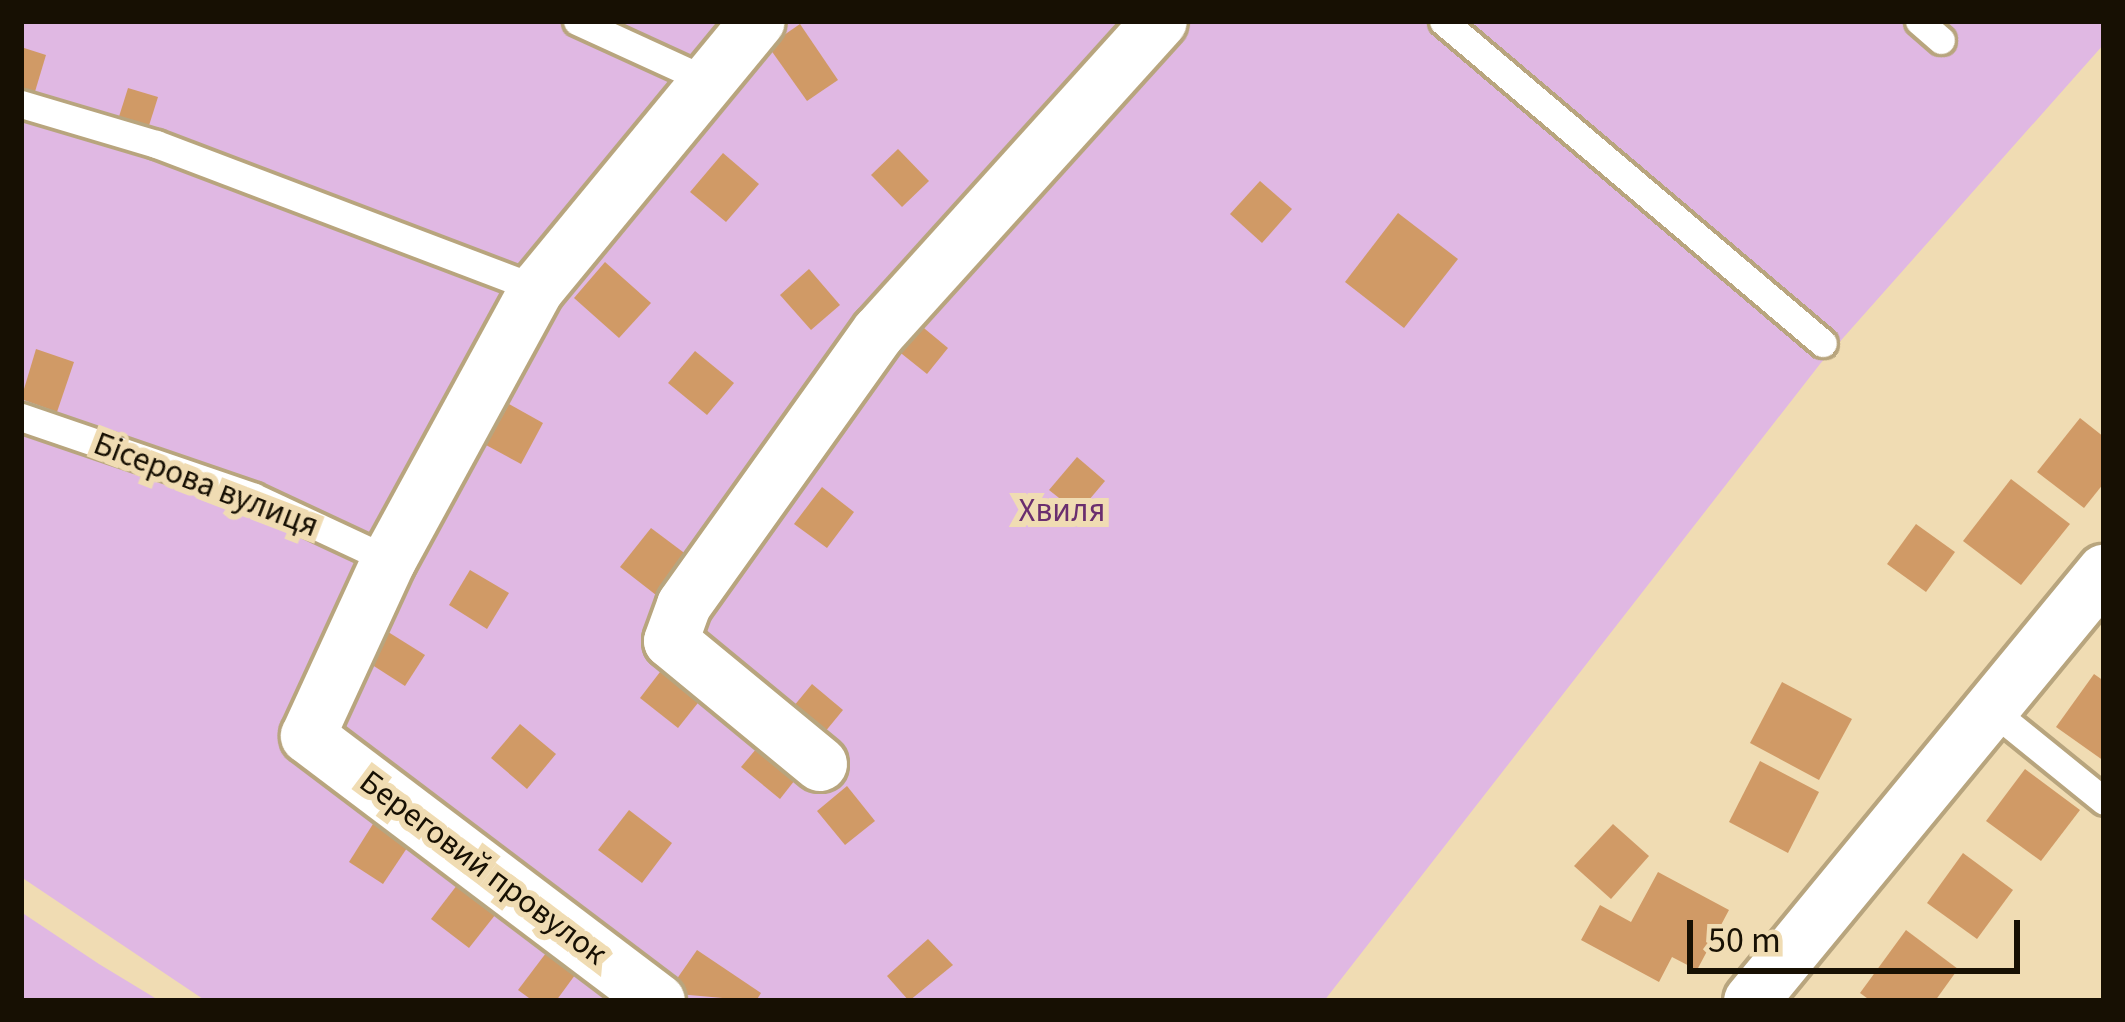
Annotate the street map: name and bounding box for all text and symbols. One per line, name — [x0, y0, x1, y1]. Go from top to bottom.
street label: Бісерова вулиця — [88, 424, 324, 546]
park label: Хвиля — [1019, 491, 1105, 531]
street label: Береговий провулок — [352, 762, 614, 974]
scale bar — [1693, 896, 2026, 970]
text: 50 m — [1708, 915, 1781, 966]

